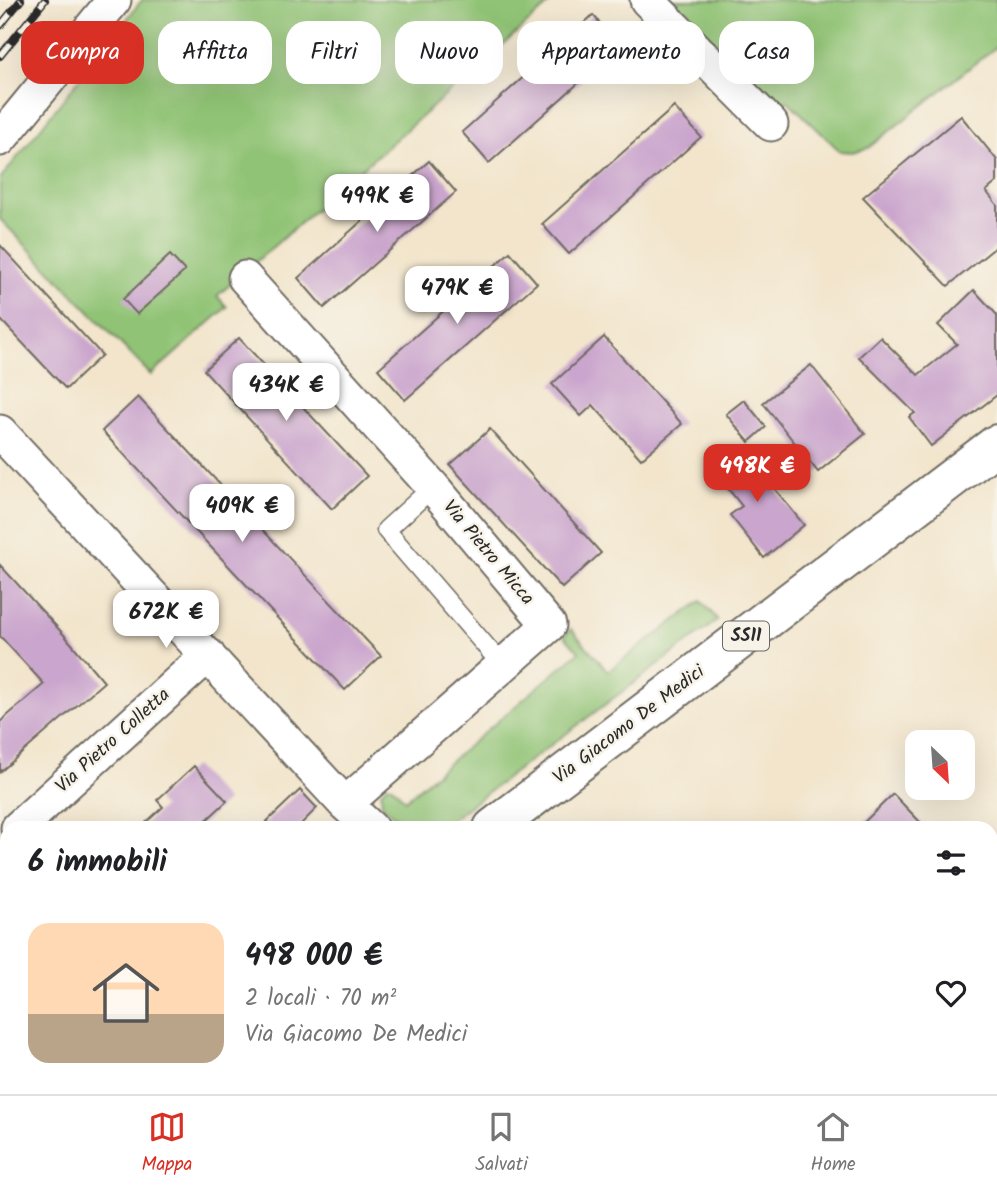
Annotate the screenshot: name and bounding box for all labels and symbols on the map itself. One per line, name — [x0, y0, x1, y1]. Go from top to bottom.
pin: 499K € — [320, 174, 434, 234]
pin: 479K € — [400, 266, 514, 326]
pin: 434K € — [229, 364, 343, 423]
pin: 498K € — [700, 444, 814, 504]
pin: 409K € — [185, 484, 299, 544]
street label: Via Pietro Micca — [435, 494, 541, 612]
pin: 672K € — [109, 590, 223, 650]
road number: SS11 — [723, 622, 769, 650]
street label: Via Giacomo De Medici — [547, 657, 713, 792]
street label: Via Pietro Colletta — [49, 681, 177, 801]
north arrow — [905, 730, 975, 800]

